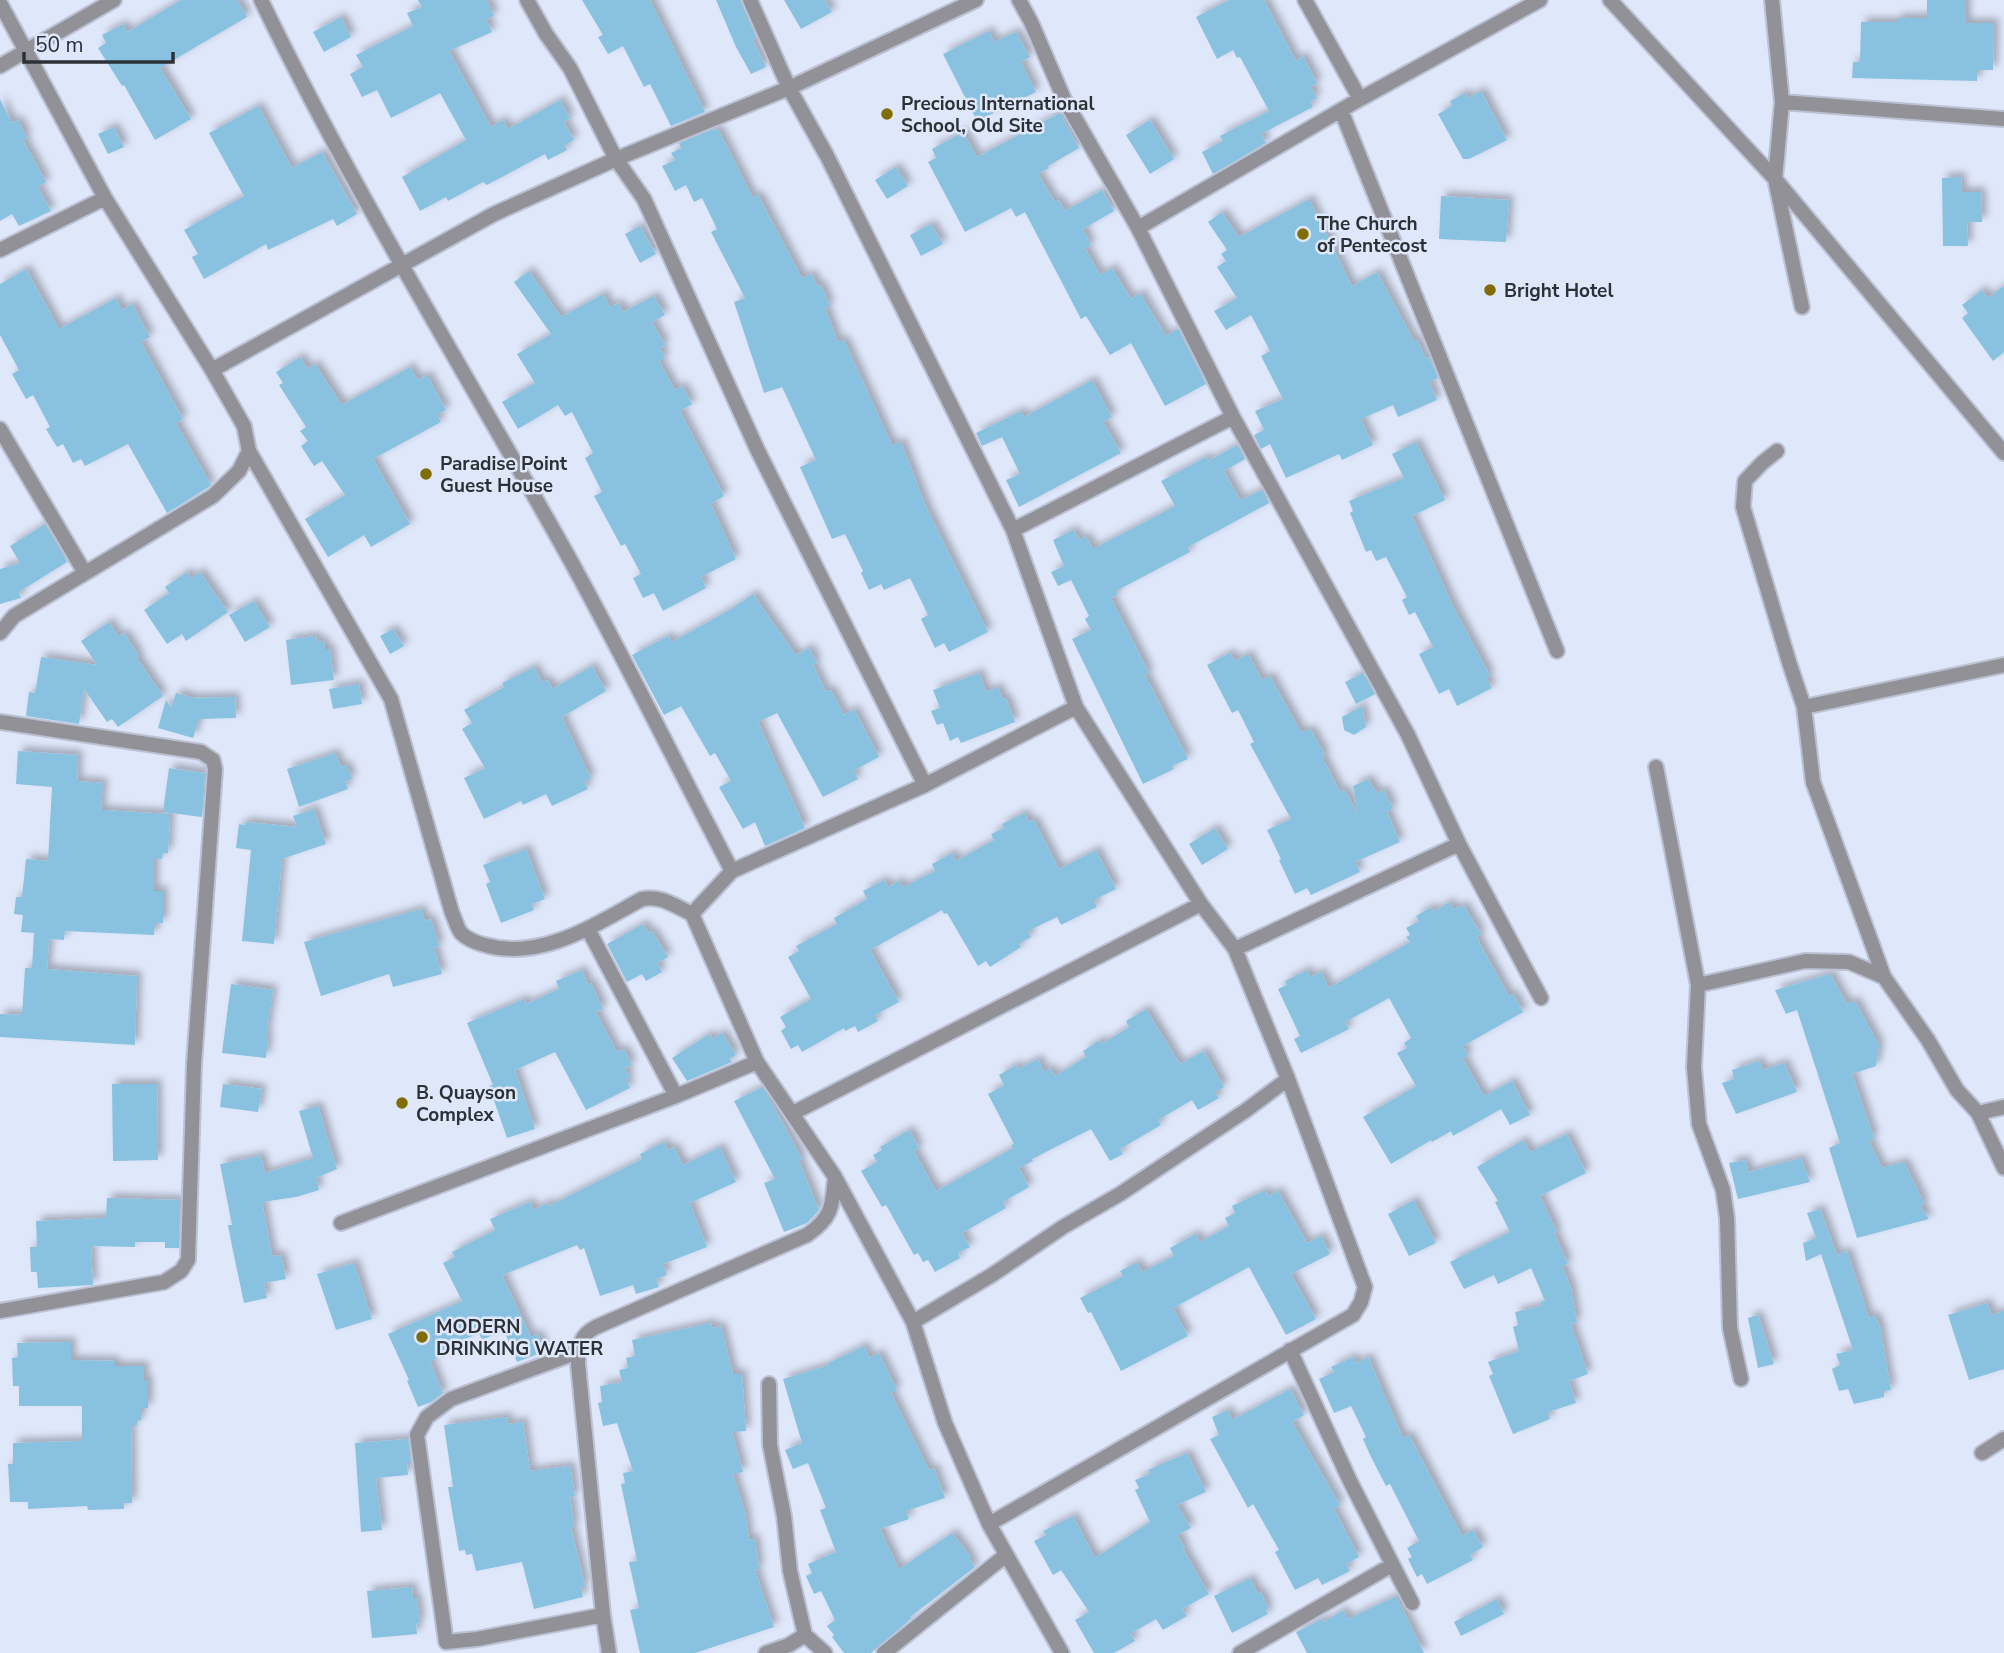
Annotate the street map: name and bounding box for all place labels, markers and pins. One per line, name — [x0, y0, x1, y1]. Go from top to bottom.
place label: Precious International School, Old Site — [901, 91, 1095, 139]
marker: Precious International School, Old Site — [879, 106, 895, 122]
place label: The Church of Pentecost — [1317, 211, 1428, 259]
marker: The Church of Pentecost — [1295, 226, 1311, 242]
place label: Bright Hotel — [1504, 278, 1613, 304]
marker: Bright Hotel — [1482, 282, 1498, 298]
place label: Paradise Point Guest House — [440, 451, 568, 499]
marker: Paradise Point Guest House — [418, 466, 434, 482]
place label: B. Quayson Complex — [416, 1080, 516, 1128]
marker: B. Quayson Complex — [394, 1095, 410, 1111]
place label: MODERN DRINKING WATER — [436, 1314, 603, 1362]
marker: MODERN DRINKING WATER — [414, 1329, 430, 1345]

